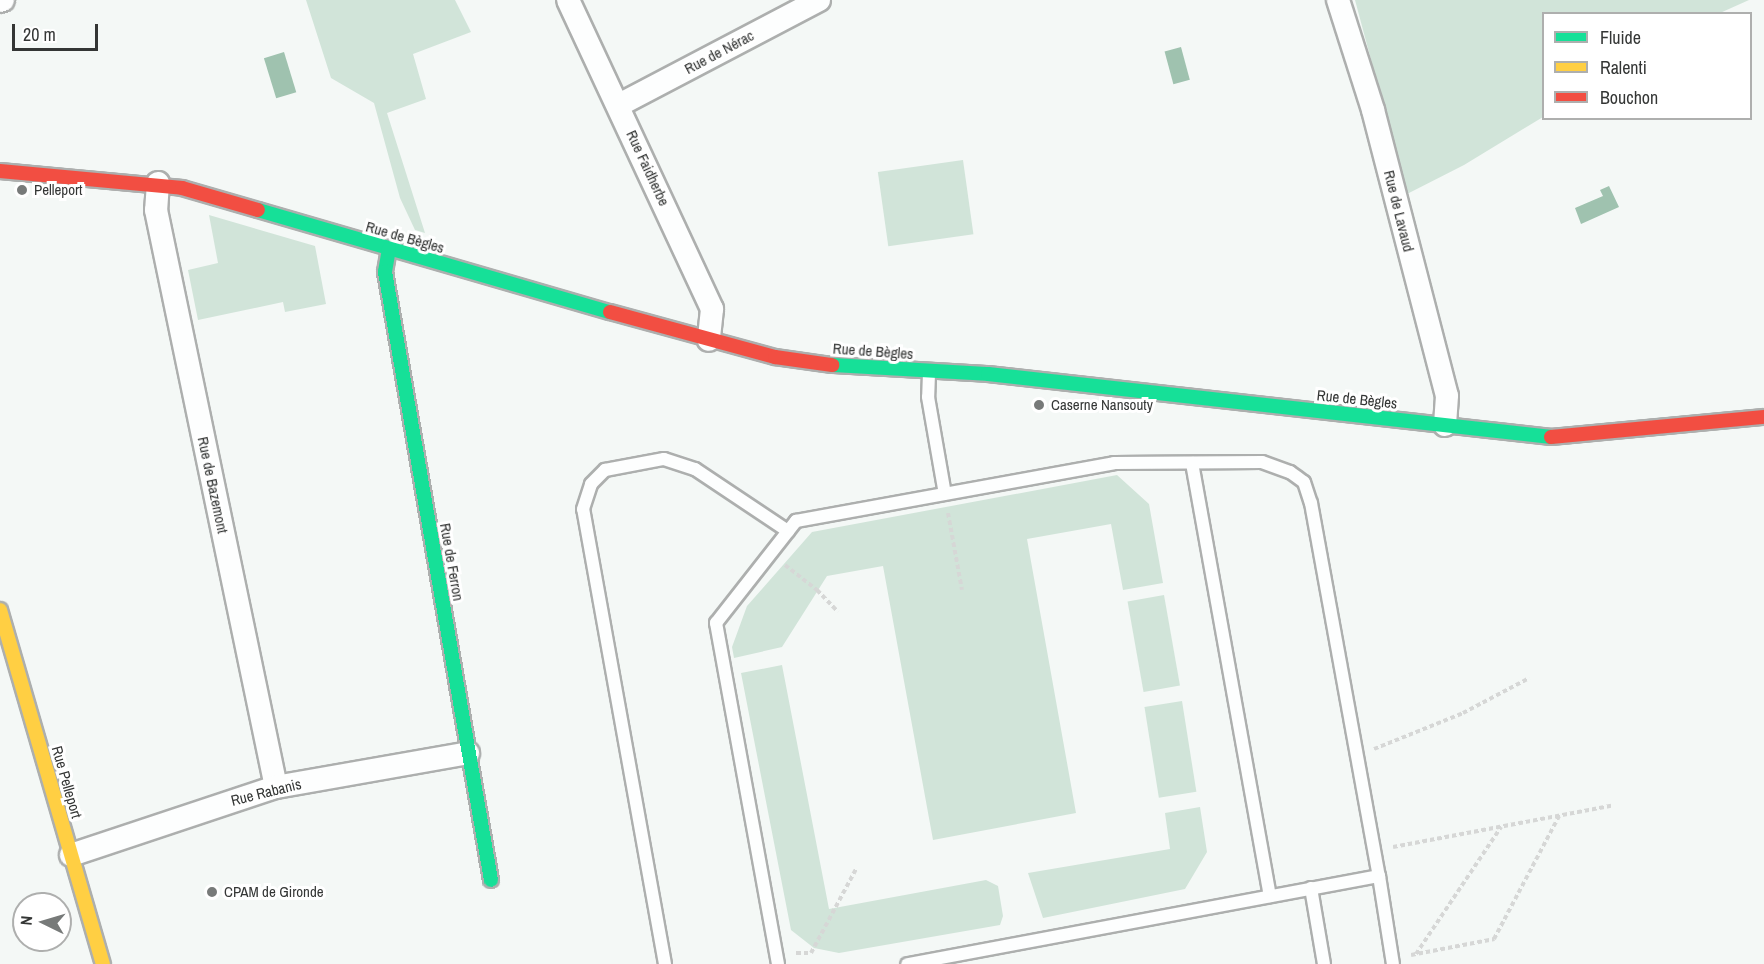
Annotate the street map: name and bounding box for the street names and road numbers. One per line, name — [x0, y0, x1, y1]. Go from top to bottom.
street label: Rue de Nérac — [681, 26, 757, 78]
street label: Rue Faidherbe — [623, 127, 673, 209]
street label: Rue de Lavaud — [1380, 168, 1418, 254]
street label: Rue de Bègles — [364, 217, 446, 257]
street label: Rue de Bègles — [832, 339, 914, 363]
street label: Rue de Bègles — [1316, 386, 1398, 412]
street label: Rue de Bazemont — [194, 435, 232, 535]
street label: Rue de Ferron — [436, 522, 468, 602]
street label: Rue Pelleport — [48, 744, 86, 820]
street label: Rue Rabanis — [229, 775, 303, 809]

